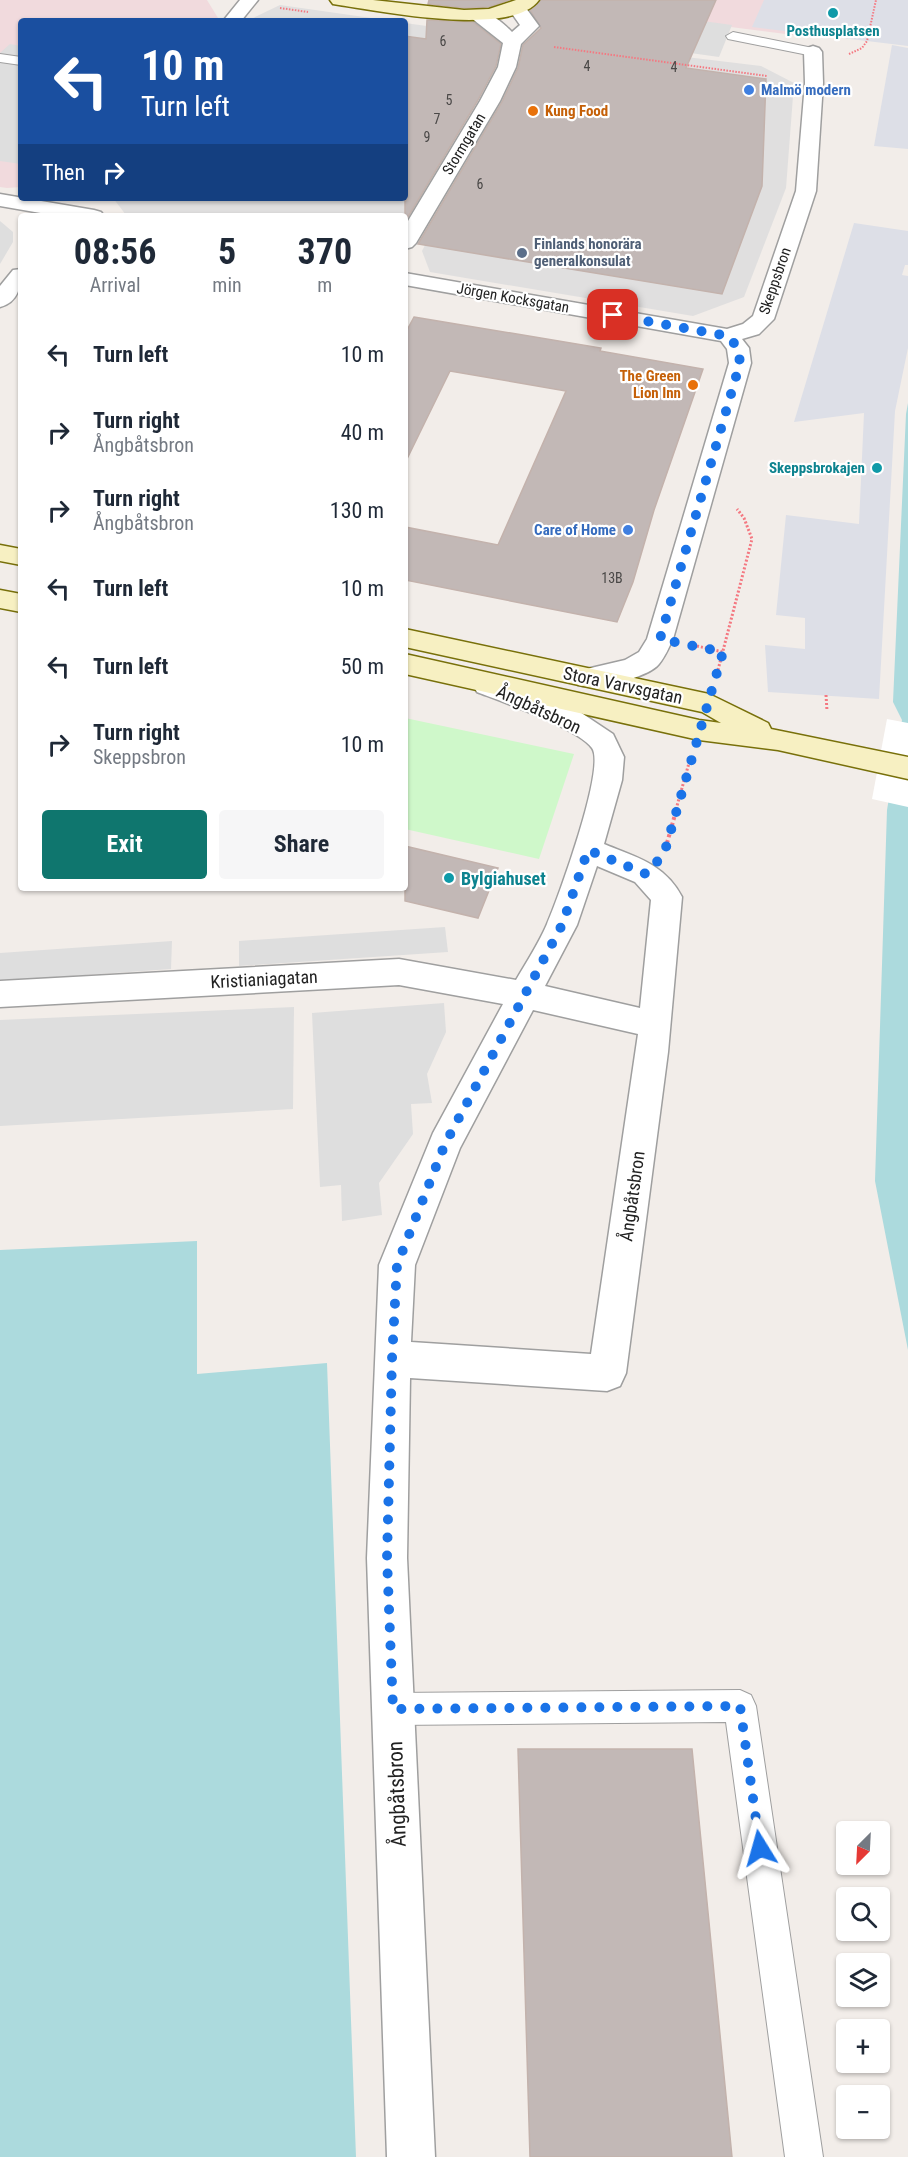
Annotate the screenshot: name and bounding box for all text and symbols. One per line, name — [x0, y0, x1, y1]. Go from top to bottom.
marker: Posthusplatsen — [826, 6, 840, 20]
place label: Posthusplatsen — [786, 22, 880, 40]
house number: 6 — [440, 33, 447, 49]
text: 10 m — [141, 41, 224, 90]
icon: left — [42, 42, 120, 120]
house number: 4 — [584, 58, 591, 74]
house number: 4 — [671, 59, 678, 75]
place label: Malmö modern — [761, 81, 851, 99]
marker: Malmö modern — [742, 83, 756, 97]
text: Turn left — [141, 91, 230, 123]
house number: 5 — [446, 92, 453, 108]
place label: Kung Food — [545, 102, 608, 120]
marker: Kung Food — [526, 104, 540, 118]
street label: Stormgatan — [439, 110, 489, 178]
house number: 7 — [434, 111, 441, 127]
house number: 9 — [424, 129, 430, 145]
icon: right — [97, 156, 130, 189]
text: Then — [42, 160, 85, 185]
house number: 6 — [477, 176, 484, 192]
text: 08:56 — [74, 231, 156, 273]
text: 5 — [218, 231, 236, 273]
text: 370 — [298, 231, 352, 273]
place label: Finlands honorära generalkonsulat — [534, 235, 642, 270]
street label: Skeppsbron — [755, 245, 795, 317]
marker: Finlands honorära generalkonsulat — [515, 246, 529, 260]
text: Arrival — [90, 273, 141, 297]
text: min — [212, 273, 242, 297]
text: m — [317, 273, 332, 297]
street label: Jörgen Kocksgatan — [455, 279, 571, 317]
pin — [587, 289, 638, 340]
icon: arrive — [596, 298, 629, 331]
icon: left — [42, 338, 75, 371]
text: Turn left — [93, 342, 168, 367]
text: 10 m — [341, 342, 384, 367]
place label: The Green Lion Inn — [619, 367, 681, 402]
marker: The Green Lion Inn — [686, 378, 700, 392]
text: Turn right — [93, 408, 180, 433]
icon: right — [42, 416, 75, 449]
text: 40 m — [341, 420, 384, 445]
text: Ångbåtsbron — [93, 433, 194, 457]
place label: Skeppsbrokajen — [769, 459, 865, 477]
marker: Skeppsbrokajen — [870, 461, 884, 475]
text: Turn right — [93, 486, 180, 511]
icon: right — [42, 494, 75, 527]
text: 130 m — [330, 498, 384, 523]
text: Ångbåtsbron — [93, 511, 194, 535]
place label: Care of Home — [534, 521, 616, 539]
marker: Care of Home — [621, 523, 635, 537]
house number: 13B — [601, 570, 623, 586]
icon: left — [42, 572, 75, 605]
text: Turn left — [93, 576, 168, 601]
text: 10 m — [341, 576, 384, 601]
icon: left — [42, 650, 75, 683]
text: Turn left — [93, 654, 168, 679]
text: 50 m — [341, 654, 384, 679]
street label: Stora Varvsgatan — [561, 662, 685, 708]
street label: Ångbåtsbron — [493, 679, 585, 738]
text: Turn right — [93, 720, 180, 745]
icon: right — [42, 728, 75, 761]
text: 10 m — [341, 732, 384, 757]
text: Skeppsbron — [93, 745, 186, 769]
button: Exit — [42, 810, 207, 879]
button: Share — [219, 810, 384, 879]
place label: Bylgiahuset — [461, 868, 546, 889]
marker: Bylgiahuset — [442, 871, 456, 885]
street label: Kristianiagatan — [210, 966, 318, 992]
street label: Ångbåtsbron — [614, 1149, 649, 1242]
street label: Ångbåtsbron — [383, 1741, 411, 1847]
position arrow — [728, 1816, 792, 1880]
north arrow — [836, 1821, 890, 1875]
map controls — [836, 1821, 890, 2139]
button: search — [836, 1887, 890, 1941]
button: layers — [836, 1953, 890, 2007]
button: + — [836, 2019, 890, 2073]
button: − — [836, 2085, 890, 2139]

